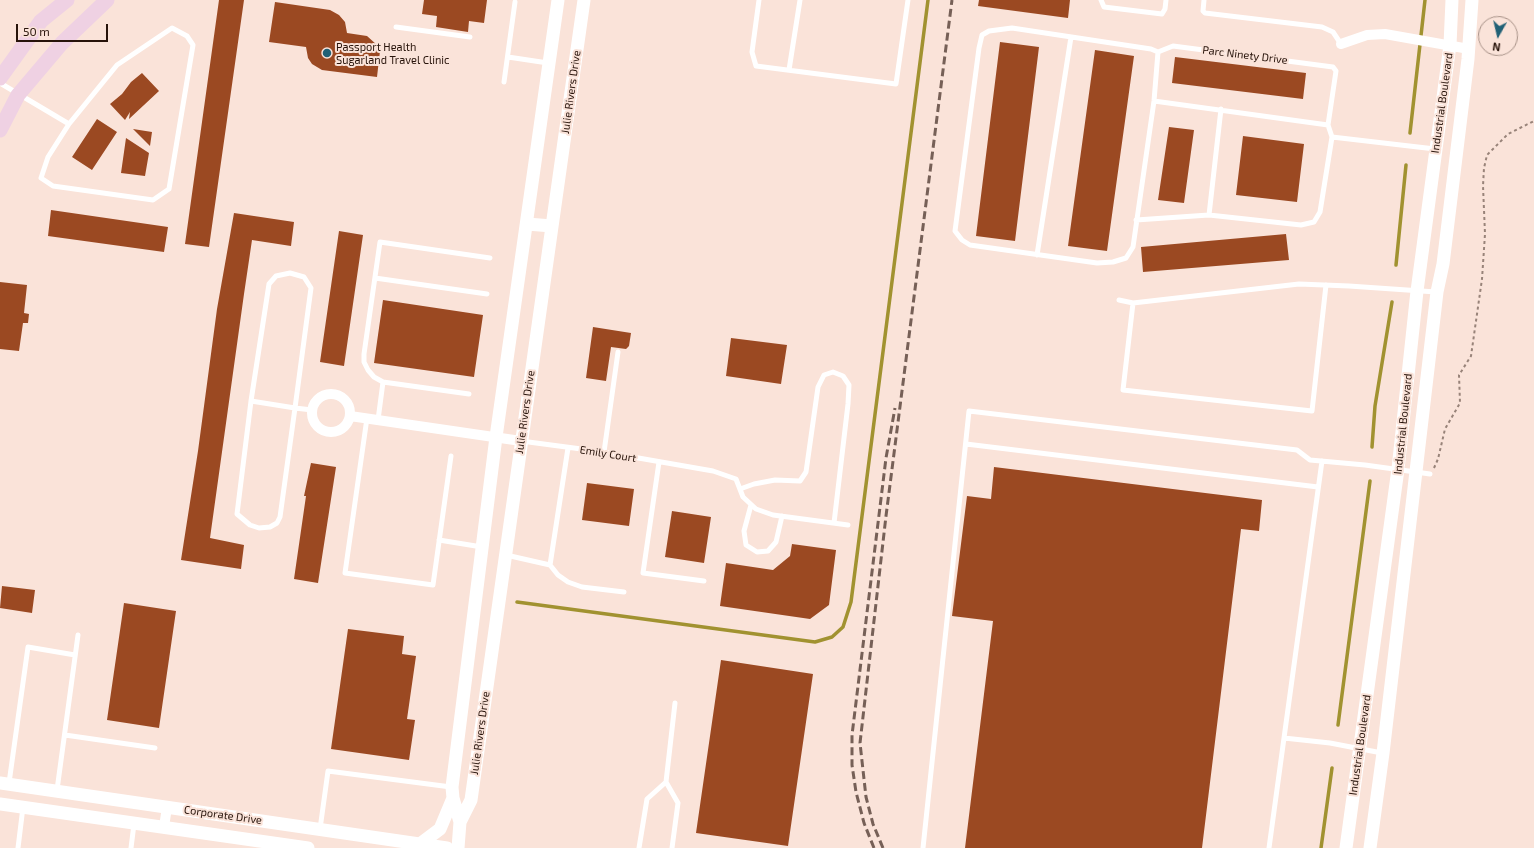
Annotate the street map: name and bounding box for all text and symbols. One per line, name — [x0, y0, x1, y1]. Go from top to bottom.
scale bar — [18, 16, 110, 42]
north arrow — [1478, 16, 1518, 56]
text: 50 m — [23, 24, 50, 38]
place label: Passport Health Sugarland Travel Clinic — [336, 40, 449, 66]
text: N — [1492, 40, 1501, 54]
street label: Parc Ninety Drive — [1202, 43, 1288, 67]
marker: Passport Health Sugarland Travel Clinic — [321, 47, 333, 59]
street label: Julie Rivers Drive — [559, 49, 583, 135]
street label: Industrial Boulevard — [1428, 52, 1456, 154]
street label: Julie Rivers Drive — [513, 369, 537, 455]
street label: Industrial Boulevard — [1391, 373, 1415, 475]
street label: Emily Court — [579, 443, 637, 465]
street label: Julie Rivers Drive — [468, 690, 492, 776]
street label: Industrial Boulevard — [1346, 694, 1374, 796]
street label: Corporate Drive — [183, 803, 263, 827]

